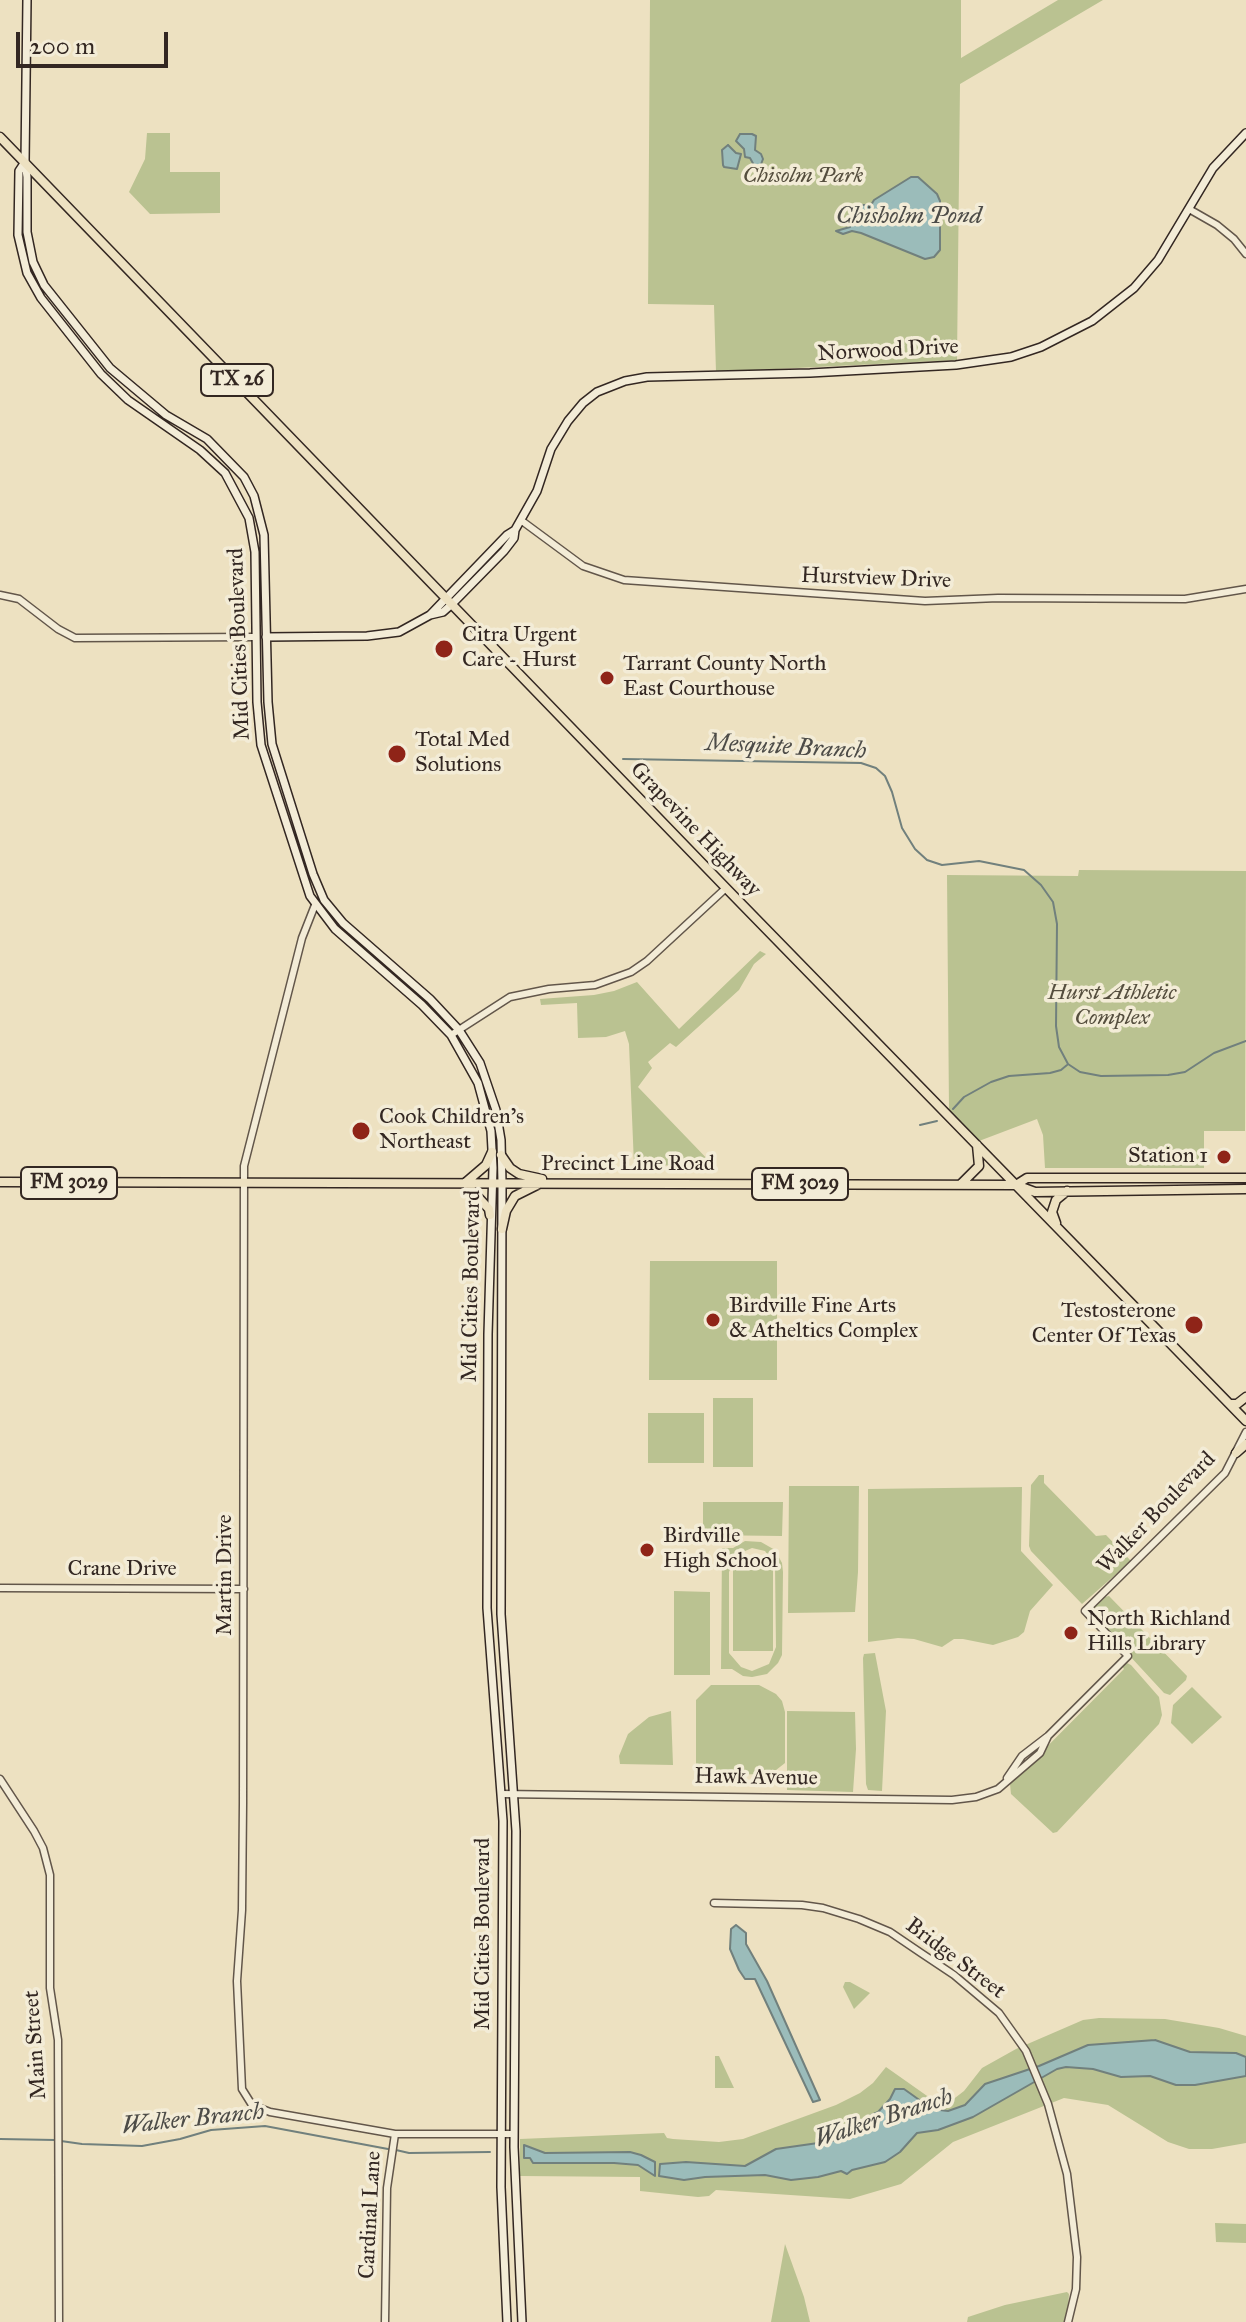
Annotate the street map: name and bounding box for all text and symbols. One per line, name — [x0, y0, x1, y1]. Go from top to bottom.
scale bar — [20, 16, 172, 66]
text: 200 m — [30, 31, 95, 61]
park label: Chisolm Park — [743, 164, 863, 190]
water label: Chisholm Pond — [836, 203, 982, 231]
street label: Norwood Drive — [817, 334, 959, 368]
road number: TX 26 — [201, 364, 273, 396]
street label: Mid Cities Boulevard — [223, 547, 257, 741]
street label: Hurstview Drive — [800, 563, 952, 595]
place label: Citra Urgent Care - Hurst — [462, 623, 577, 674]
marker: Citra Urgent Care - Hurst — [433, 638, 455, 660]
place label: Tarrant County North East Courthouse — [623, 652, 826, 704]
marker: Tarrant County North East Courthouse — [598, 669, 616, 687]
place label: Total Med Solutions — [415, 728, 510, 780]
water label: Mesquite Branch — [705, 729, 867, 767]
marker: Total Med Solutions — [386, 743, 408, 765]
street label: Grapevine Highway — [624, 757, 766, 903]
park label: Hurst Athletic Complex — [1047, 981, 1177, 1032]
place label: Cook Children's Northeast — [379, 1105, 524, 1156]
marker: Cook Children's Northeast — [350, 1120, 372, 1142]
place label: Station 1 — [1128, 1144, 1208, 1170]
marker: Station 1 — [1215, 1148, 1233, 1166]
street label: Precinct Line Road — [541, 1152, 715, 1178]
road number: FM 3029 — [21, 1167, 117, 1199]
road number: FM 3029 — [752, 1168, 848, 1200]
street label: Mid Cities Boulevard — [457, 1190, 487, 1382]
place label: Birdville Fine Arts & Atheltics Complex — [729, 1294, 918, 1346]
place label: Testosterone Center Of Texas — [1032, 1299, 1176, 1350]
marker: Birdville Fine Arts & Atheltics Complex — [704, 1311, 722, 1329]
marker: Testosterone Center Of Texas — [1183, 1314, 1205, 1336]
street label: Walker Boulevard — [1092, 1447, 1222, 1579]
street label: Martin Drive — [213, 1514, 239, 1636]
place label: Birdville High School — [663, 1524, 778, 1576]
marker: Birdville High School — [638, 1541, 656, 1559]
street label: Crane Drive — [67, 1557, 177, 1583]
place label: North Richland Hills Library — [1087, 1607, 1231, 1658]
marker: North Richland Hills Library — [1062, 1624, 1080, 1642]
street label: Hawk Avenue — [694, 1764, 818, 1792]
street label: Mid Cities Boulevard — [471, 1838, 497, 2030]
street label: Bridge Street — [900, 1913, 1010, 2005]
street label: Main Street — [19, 1990, 53, 2100]
water label: Walker Branch — [811, 2083, 957, 2155]
water label: Walker Branch — [120, 2098, 266, 2142]
street label: Cardinal Lane — [354, 2150, 388, 2280]

